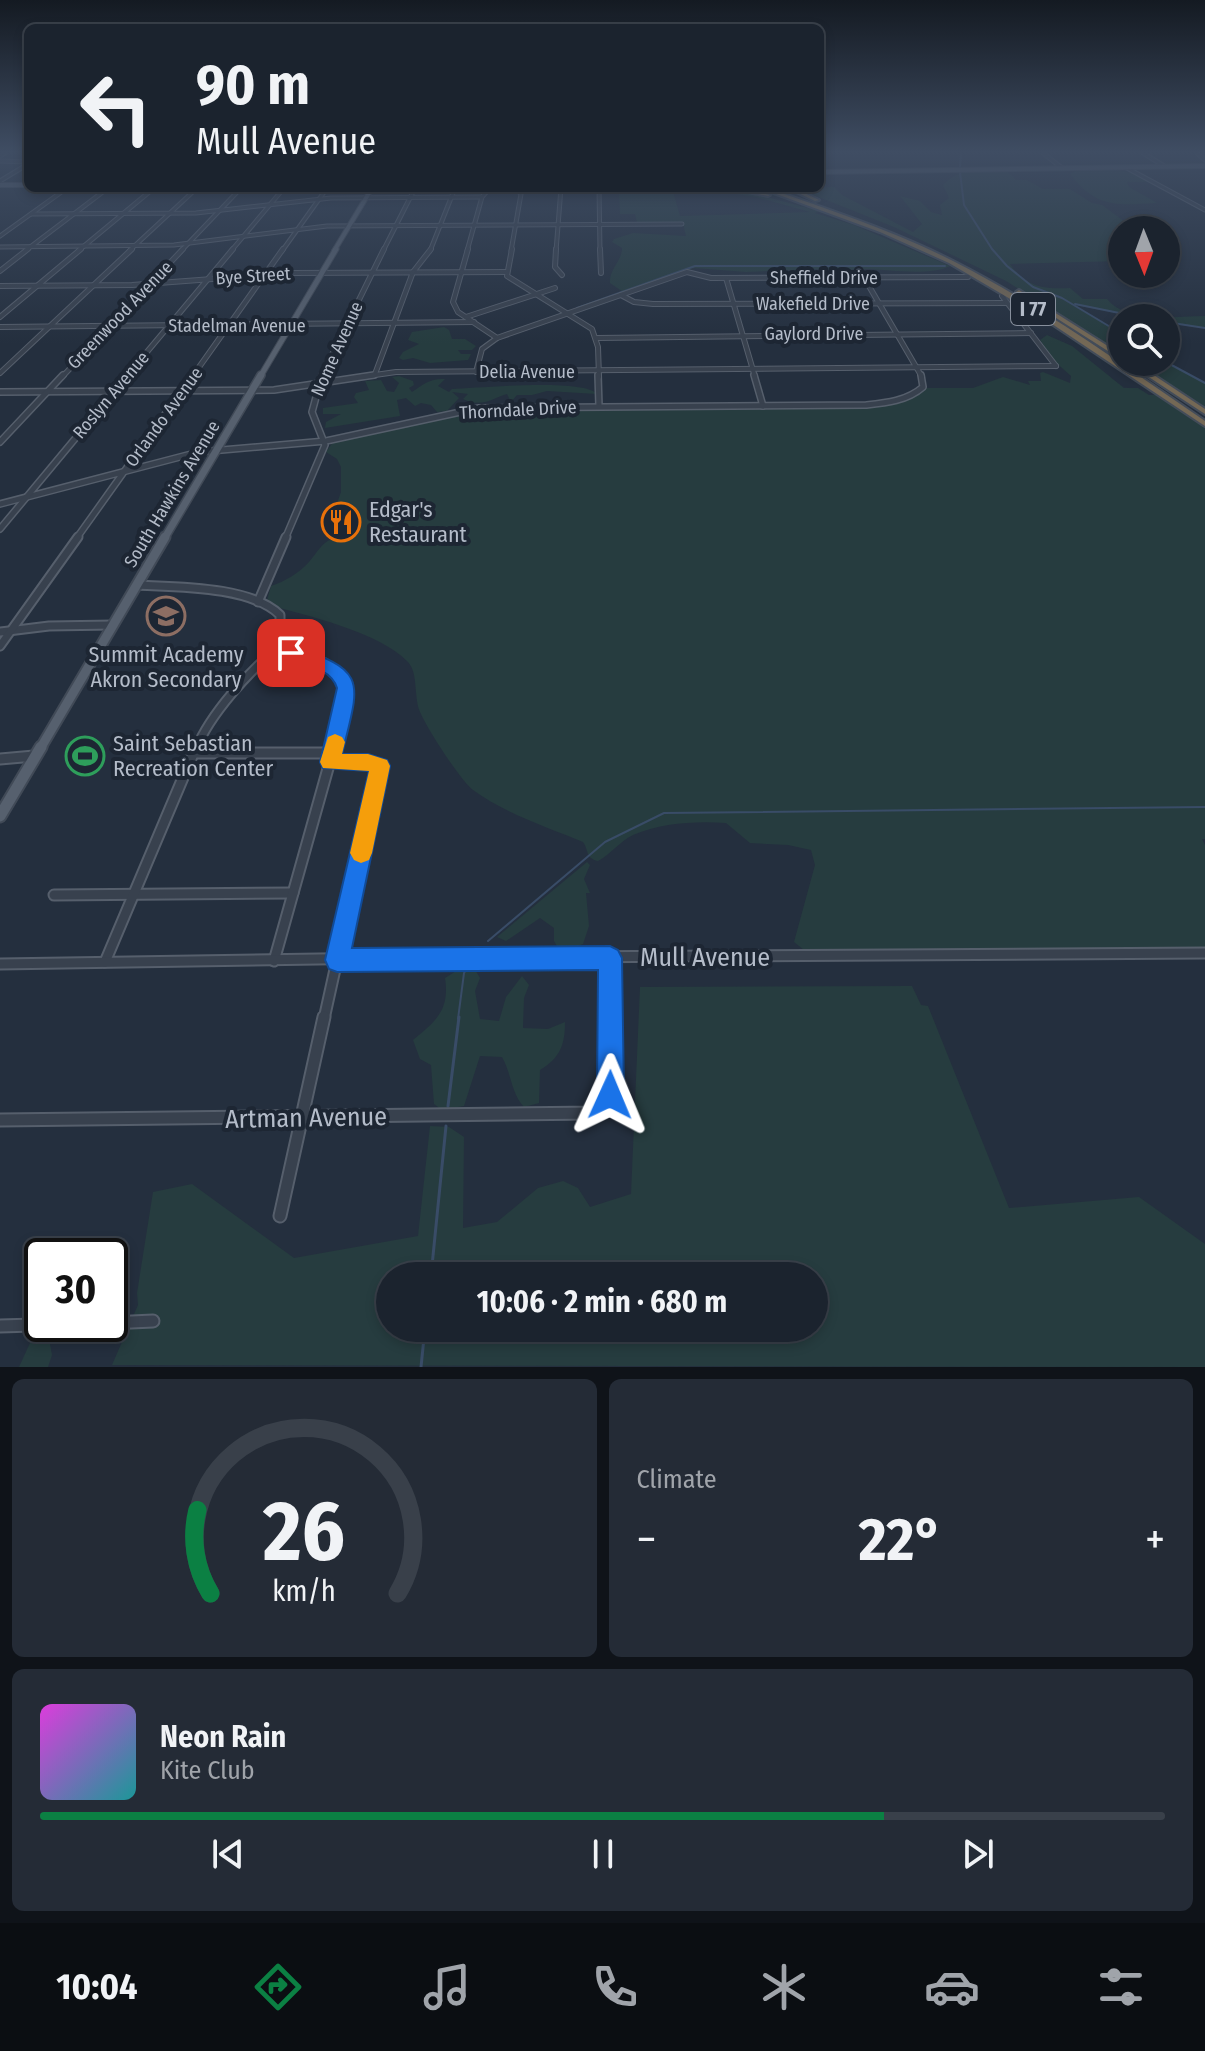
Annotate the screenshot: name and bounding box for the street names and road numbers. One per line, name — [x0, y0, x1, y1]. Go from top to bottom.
street label: Greenwood Avenue — [63, 256, 177, 374]
street label: Bye Street — [215, 262, 291, 290]
street label: Sheffield Drive — [770, 267, 878, 289]
street label: Wakefield Drive — [756, 293, 870, 315]
road number: I 77 — [1011, 293, 1055, 325]
street label: Nome Avenue — [306, 298, 368, 400]
street label: Stadelman Avenue — [168, 315, 306, 337]
street label: Gaylord Drive — [765, 323, 863, 345]
street label: Roslyn Avenue — [68, 347, 154, 443]
street label: Delia Avenue — [479, 361, 575, 383]
street label: Orlando Avenue — [120, 363, 208, 471]
street label: Thorndale Drive — [459, 396, 577, 424]
street label: South Hawkins Avenue — [119, 417, 225, 571]
street label: Mull Avenue — [640, 942, 770, 973]
street label: Artman Avenue — [225, 1101, 387, 1135]

